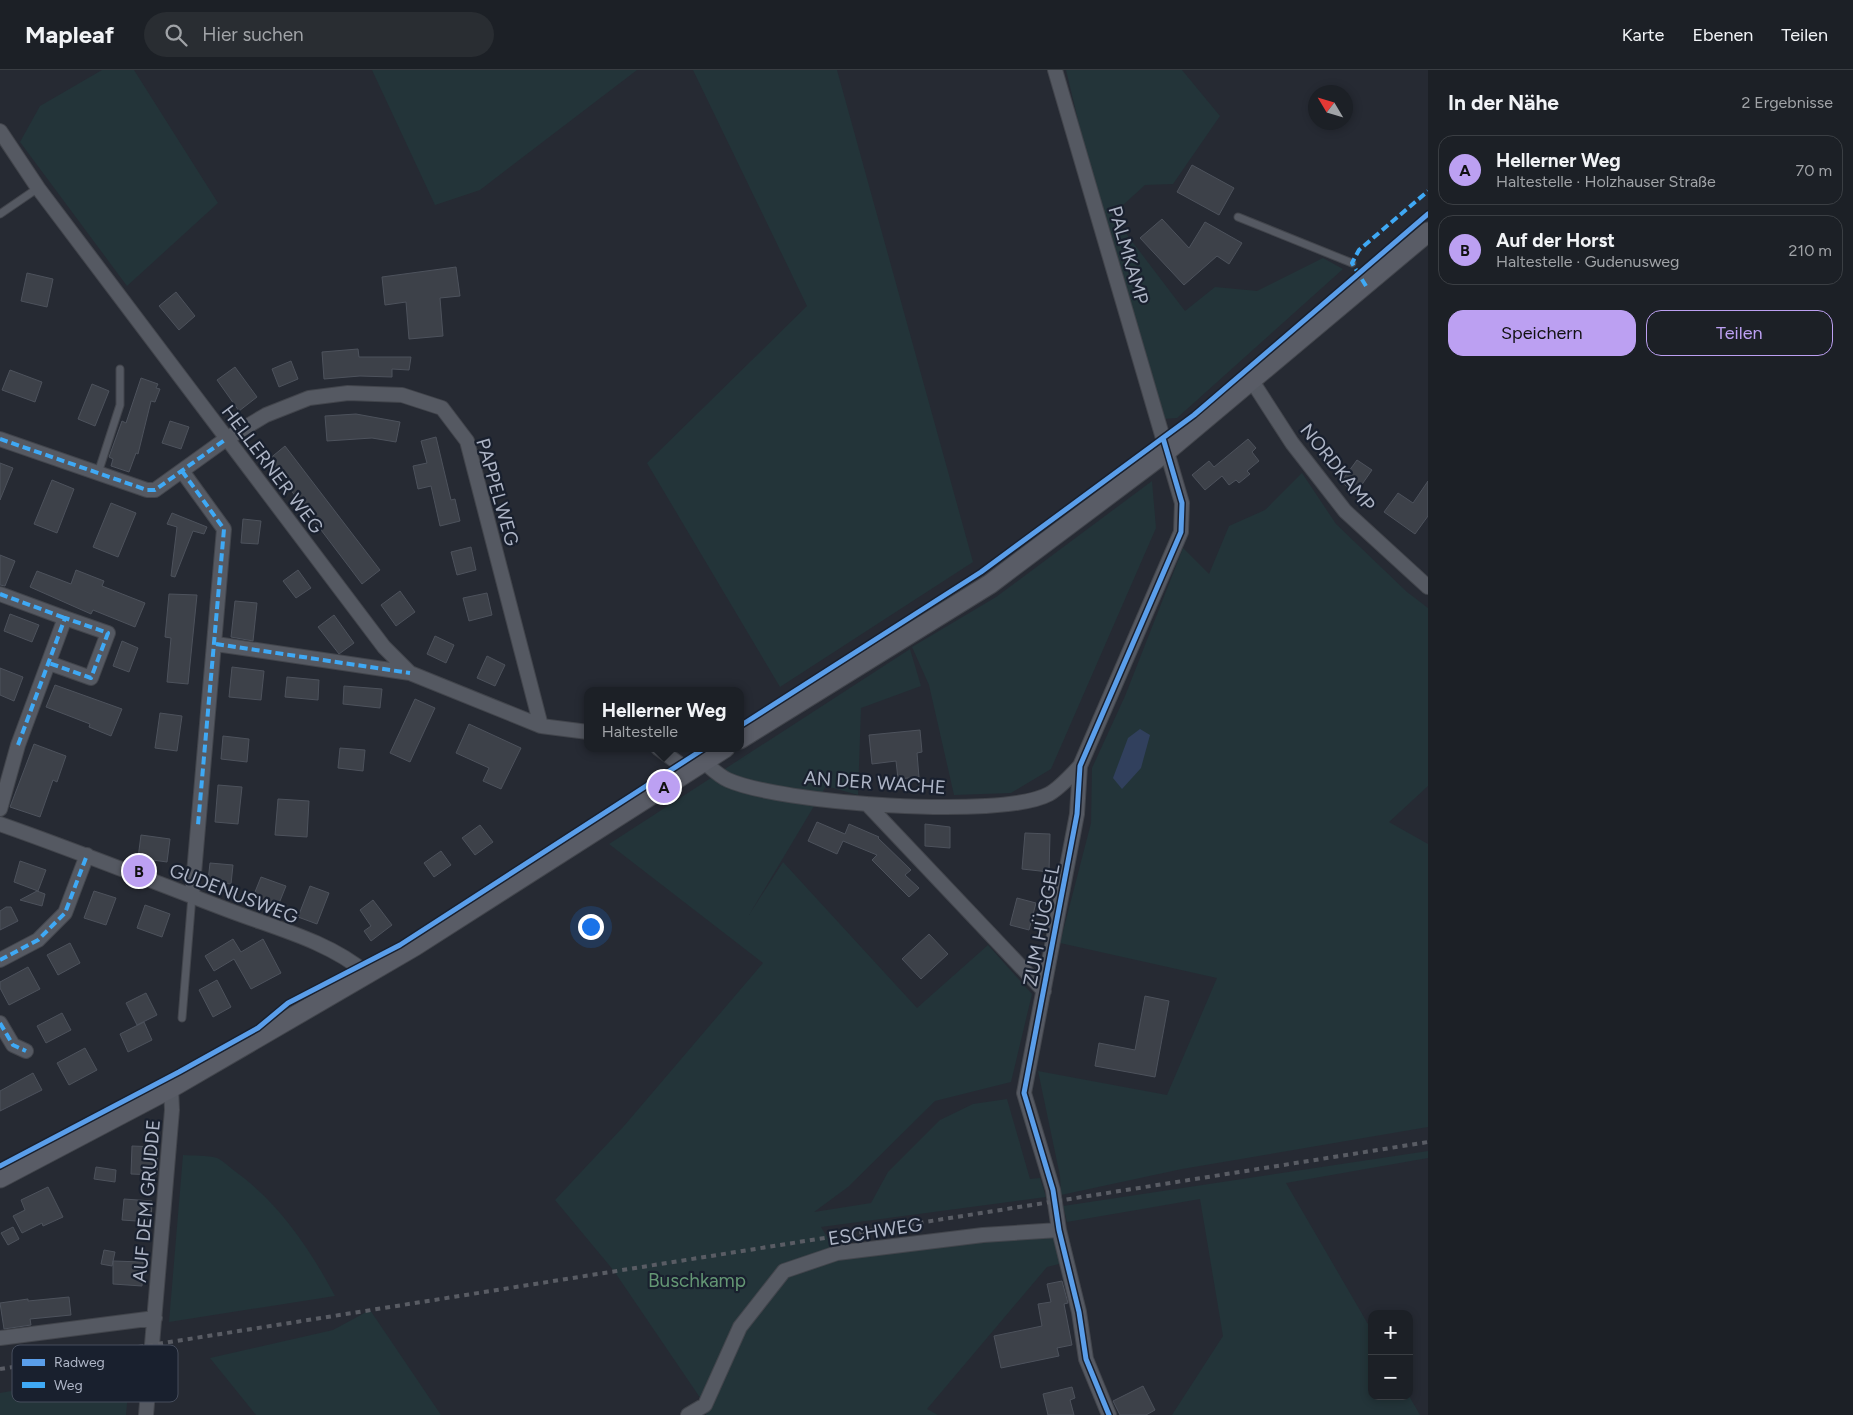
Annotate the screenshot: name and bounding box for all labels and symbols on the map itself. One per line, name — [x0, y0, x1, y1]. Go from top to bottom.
north arrow — [1308, 85, 1353, 130]
street label: PALMKAMP — [1103, 203, 1154, 307]
street label: HELLERNER WEG — [217, 401, 328, 538]
street label: NORDKAMP — [1295, 419, 1380, 516]
street label: PAPPELWEG — [471, 436, 524, 549]
street label: AN DER WACHE — [803, 766, 947, 799]
pin: A — [648, 768, 680, 806]
pin: B — [123, 852, 155, 890]
street label: GUDENUSWEG — [166, 858, 301, 929]
street label: ZUM HÜGGEL — [1018, 862, 1065, 988]
your location — [578, 914, 604, 940]
street label: AUF DEM GRUDDE — [128, 1119, 165, 1284]
street label: ESCHWEG — [826, 1213, 924, 1250]
park label: Buschkamp — [648, 1269, 746, 1292]
legend — [12, 1345, 178, 1402]
text: Radweg — [54, 1354, 105, 1371]
text: Weg — [54, 1377, 83, 1394]

